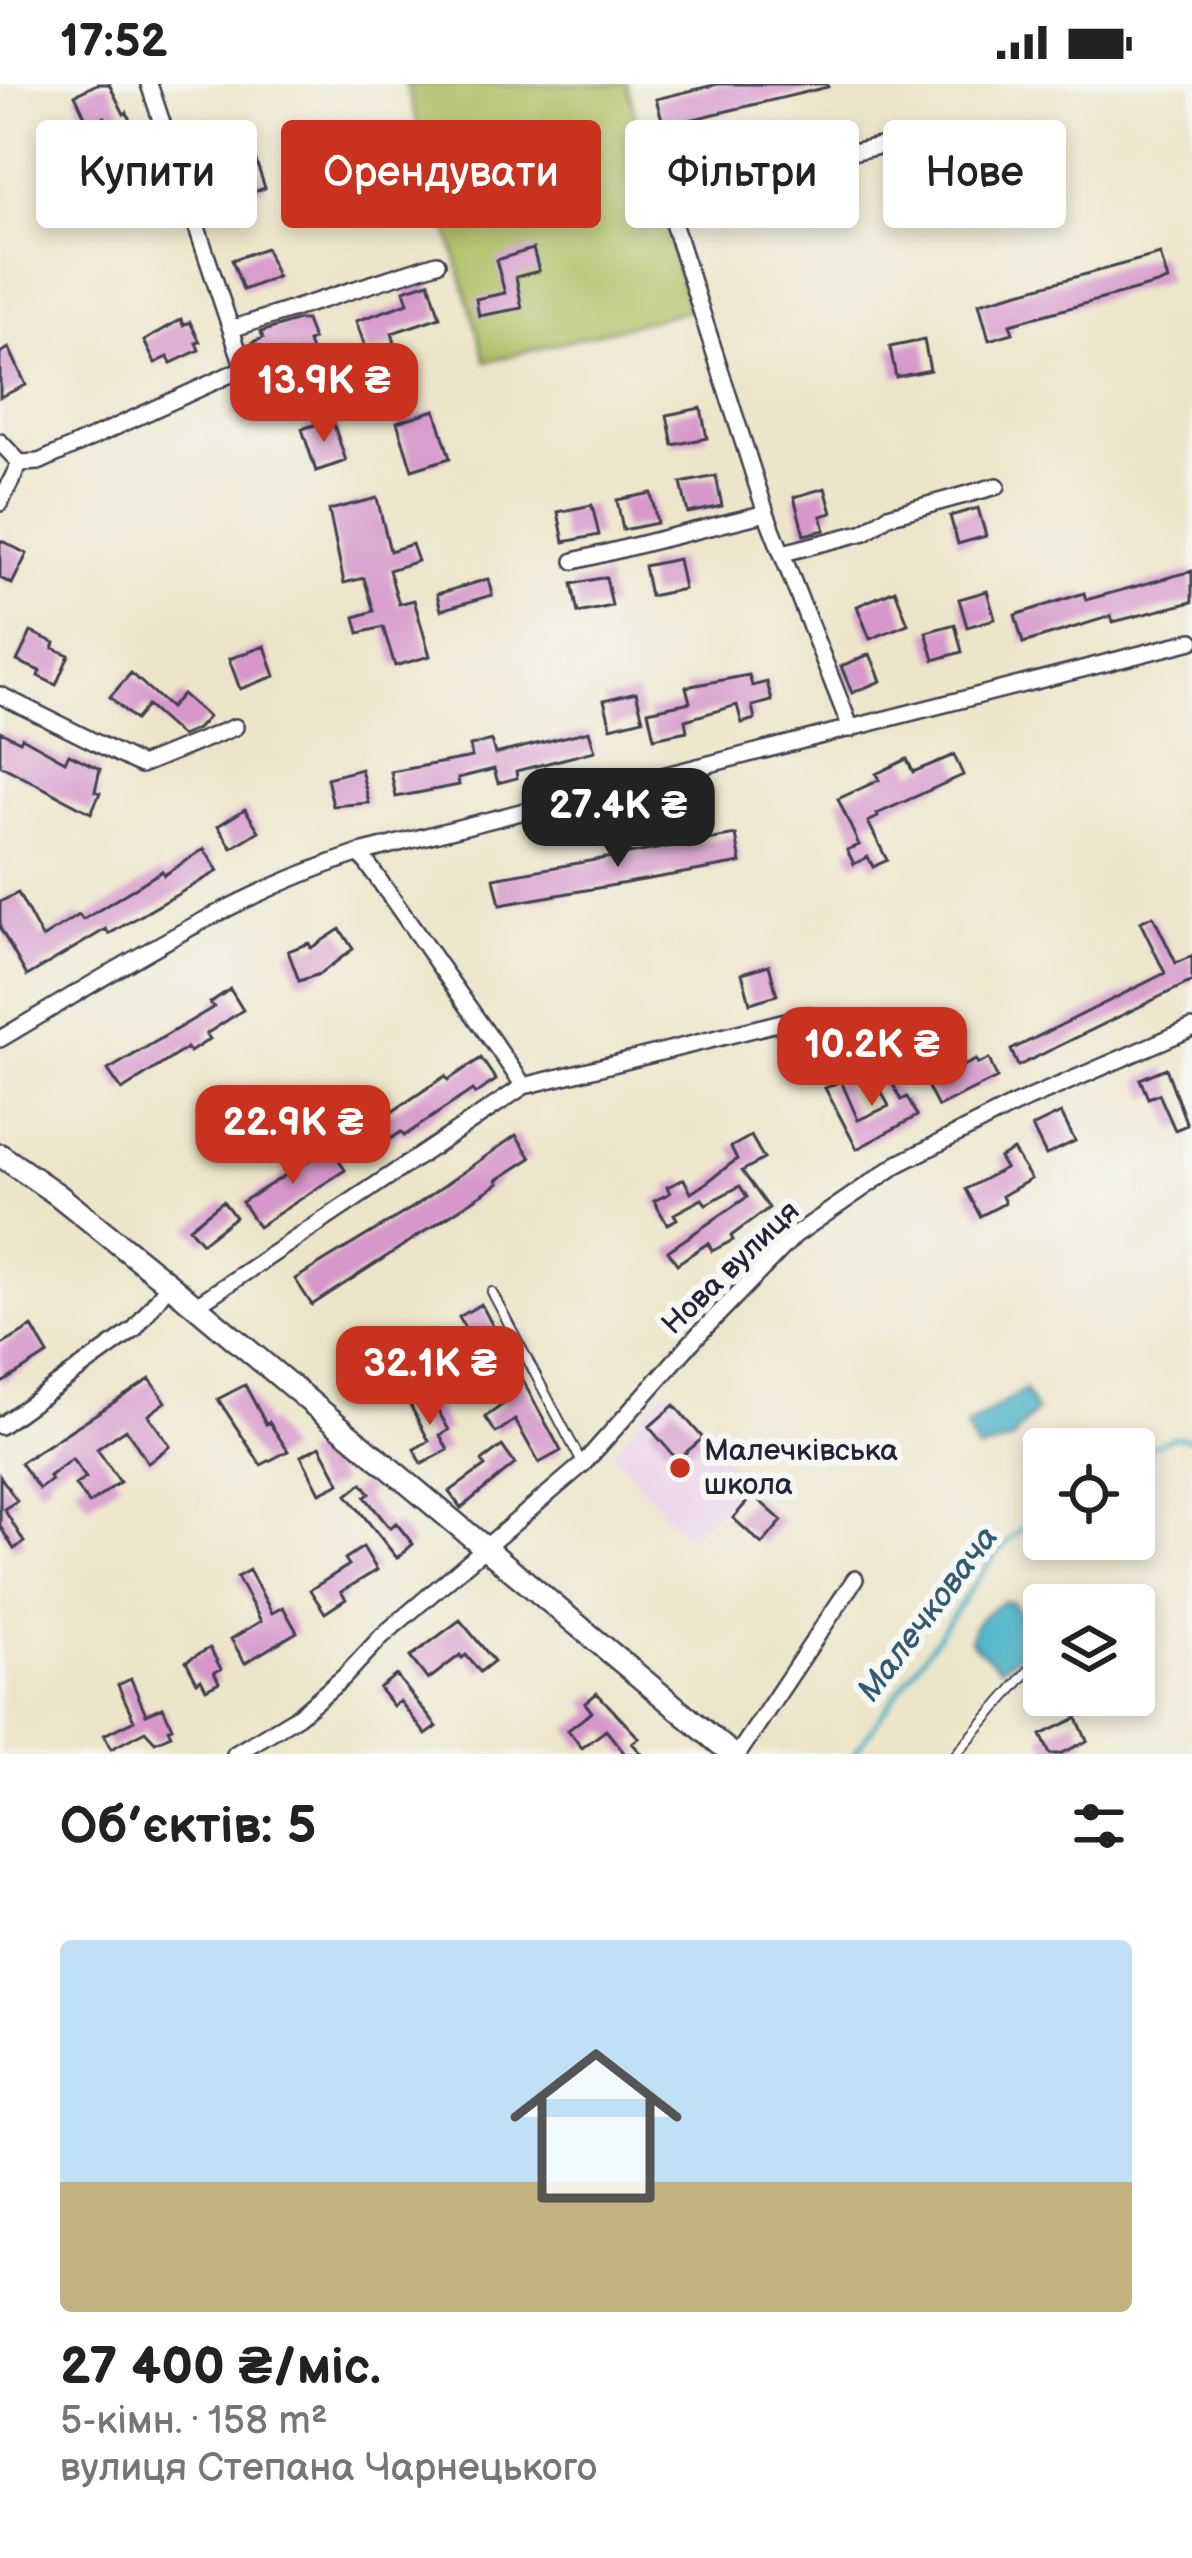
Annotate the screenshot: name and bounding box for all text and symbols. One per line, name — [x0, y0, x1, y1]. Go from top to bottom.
text: 17:52 — [60, 15, 168, 70]
chip: Купити — [36, 120, 257, 228]
chip: Орендувати — [281, 120, 601, 228]
chip: Фільтри — [625, 120, 859, 228]
chip: Нове — [883, 120, 1066, 228]
pin: 13.9K ₴ — [213, 343, 435, 445]
text: 13.9K ₴ — [257, 358, 391, 405]
pin: 27.4K ₴ — [507, 768, 729, 870]
text: 27.4K ₴ — [549, 783, 687, 830]
pin: 10.2K ₴ — [761, 1007, 983, 1109]
text: 10.2K ₴ — [804, 1022, 940, 1069]
pin: 22.9K ₴ — [182, 1085, 404, 1187]
text: 22.9K ₴ — [222, 1100, 364, 1147]
street label: Нова вулиця — [655, 1194, 807, 1342]
pin: 32.1K ₴ — [319, 1326, 541, 1428]
text: 32.1K ₴ — [363, 1341, 497, 1388]
map controls — [1023, 1428, 1155, 1716]
button: locate — [1023, 1428, 1155, 1560]
place label: Малечківська школа — [704, 1433, 898, 1503]
marker: Малечківська школа — [667, 1455, 693, 1481]
water label: Малечковача — [849, 1518, 1007, 1710]
button: layers — [1023, 1584, 1155, 1716]
icon: filters — [1066, 1793, 1132, 1859]
text: Об’єктів: 5 — [60, 1796, 316, 1857]
icon: home — [488, 2018, 704, 2234]
text: 27 400 ₴/міс. — [60, 2337, 381, 2398]
text: 5-кімн. · 158 m² — [60, 2398, 328, 2445]
text: вулиця Степана Чарнецького — [60, 2445, 597, 2492]

